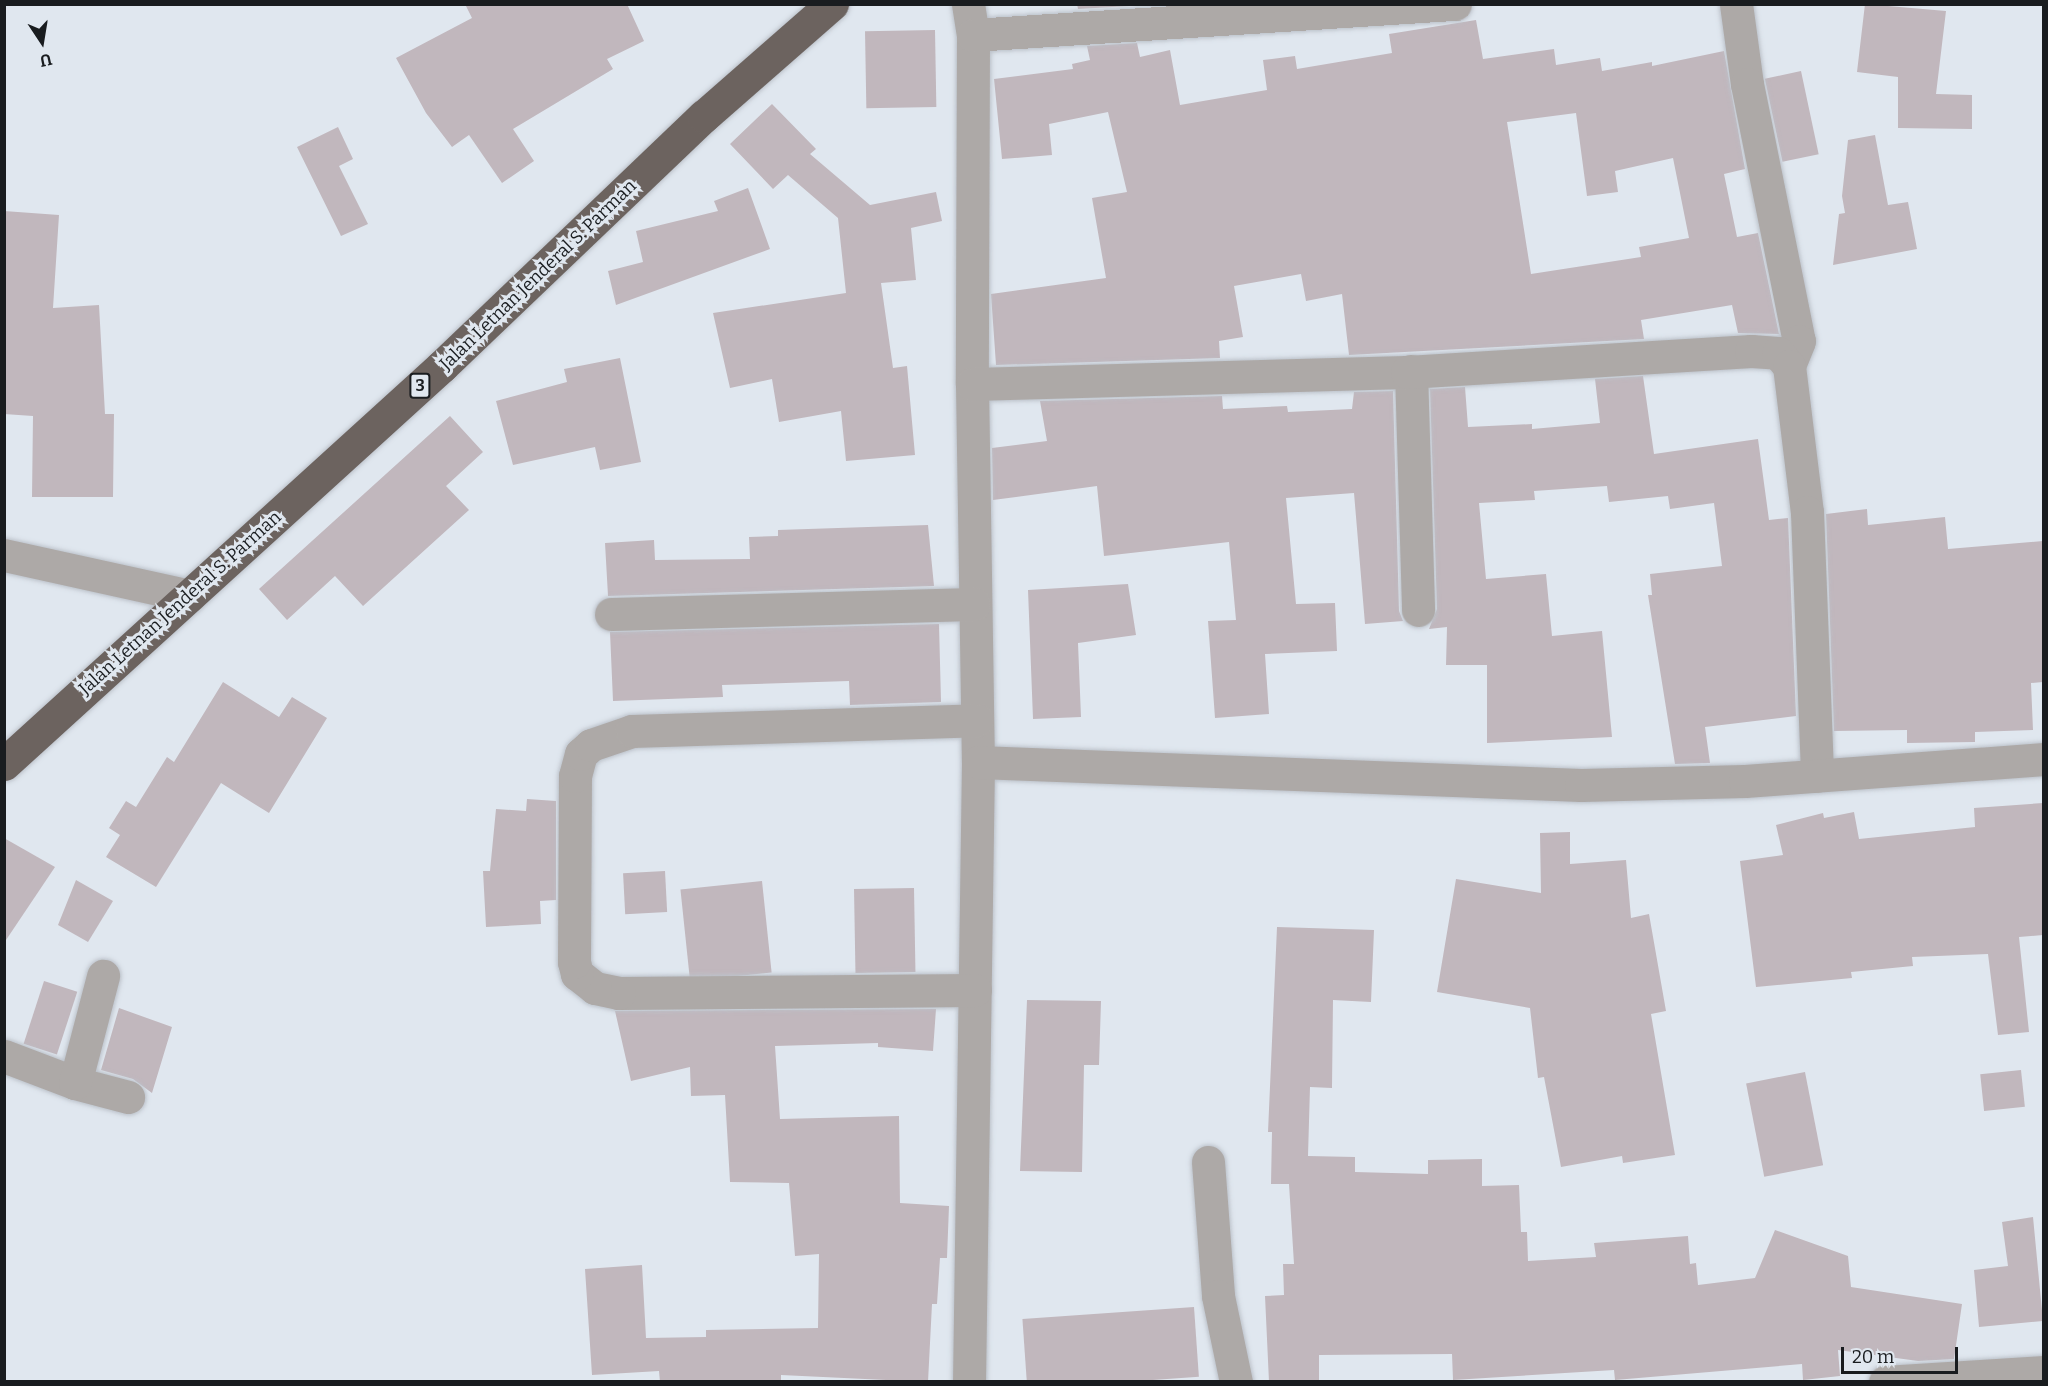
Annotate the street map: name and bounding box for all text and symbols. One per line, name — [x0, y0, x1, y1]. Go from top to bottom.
north arrow — [12, 12, 72, 72]
text: U — [38, 50, 54, 71]
street label: Jalan Letnan Jenderal S. Parman — [435, 175, 641, 375]
road number: 3 — [408, 373, 432, 399]
street label: Jalan Letnan Jenderal S. Parman — [74, 506, 286, 700]
scale bar — [1844, 1335, 1961, 1373]
text: 20 m — [1852, 1346, 1894, 1368]

